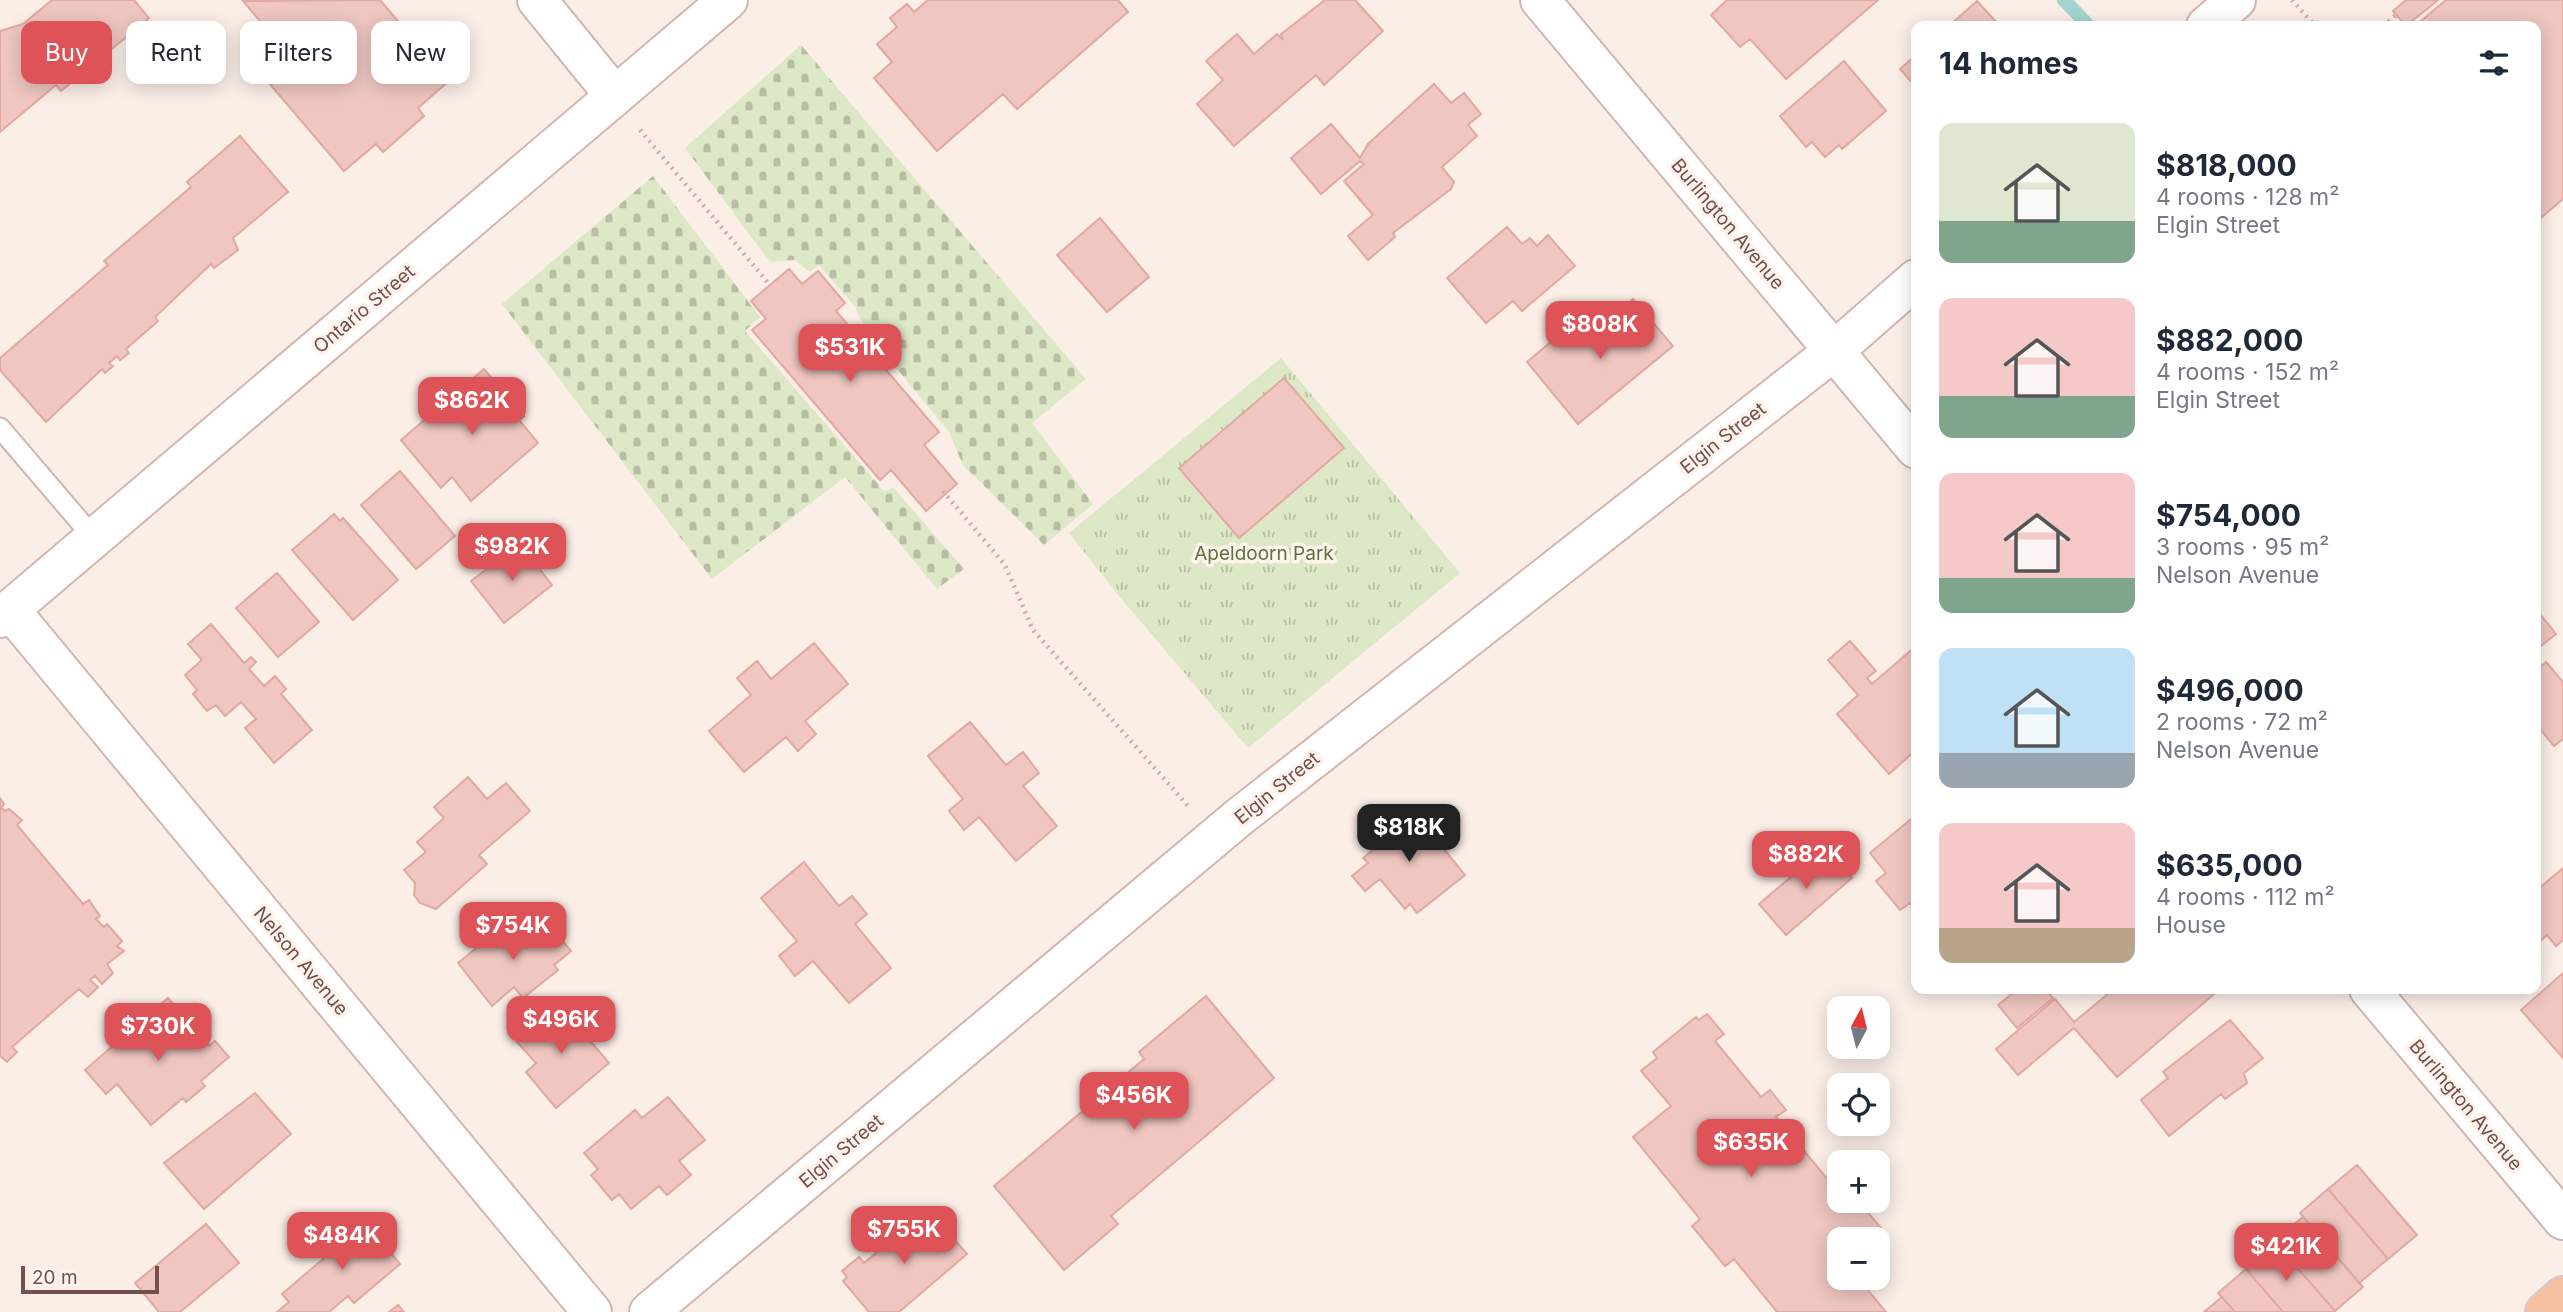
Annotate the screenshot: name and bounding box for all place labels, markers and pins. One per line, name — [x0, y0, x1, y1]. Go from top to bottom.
pin: $808K — [1551, 302, 1649, 361]
pin: $531K — [801, 324, 899, 384]
pin: $862K — [423, 378, 521, 437]
pin: $982K — [463, 524, 561, 583]
pin: $818K — [1360, 804, 1458, 864]
pin: $882K — [1757, 832, 1855, 891]
pin: $754K — [464, 902, 562, 962]
pin: $496K — [512, 996, 610, 1056]
pin: $730K — [109, 1004, 207, 1063]
pin: $456K — [1085, 1072, 1183, 1132]
pin: $635K — [1702, 1120, 1800, 1179]
pin: $755K — [855, 1206, 953, 1266]
pin: $484K — [293, 1212, 391, 1272]
pin: $421K — [2237, 1224, 2335, 1283]

